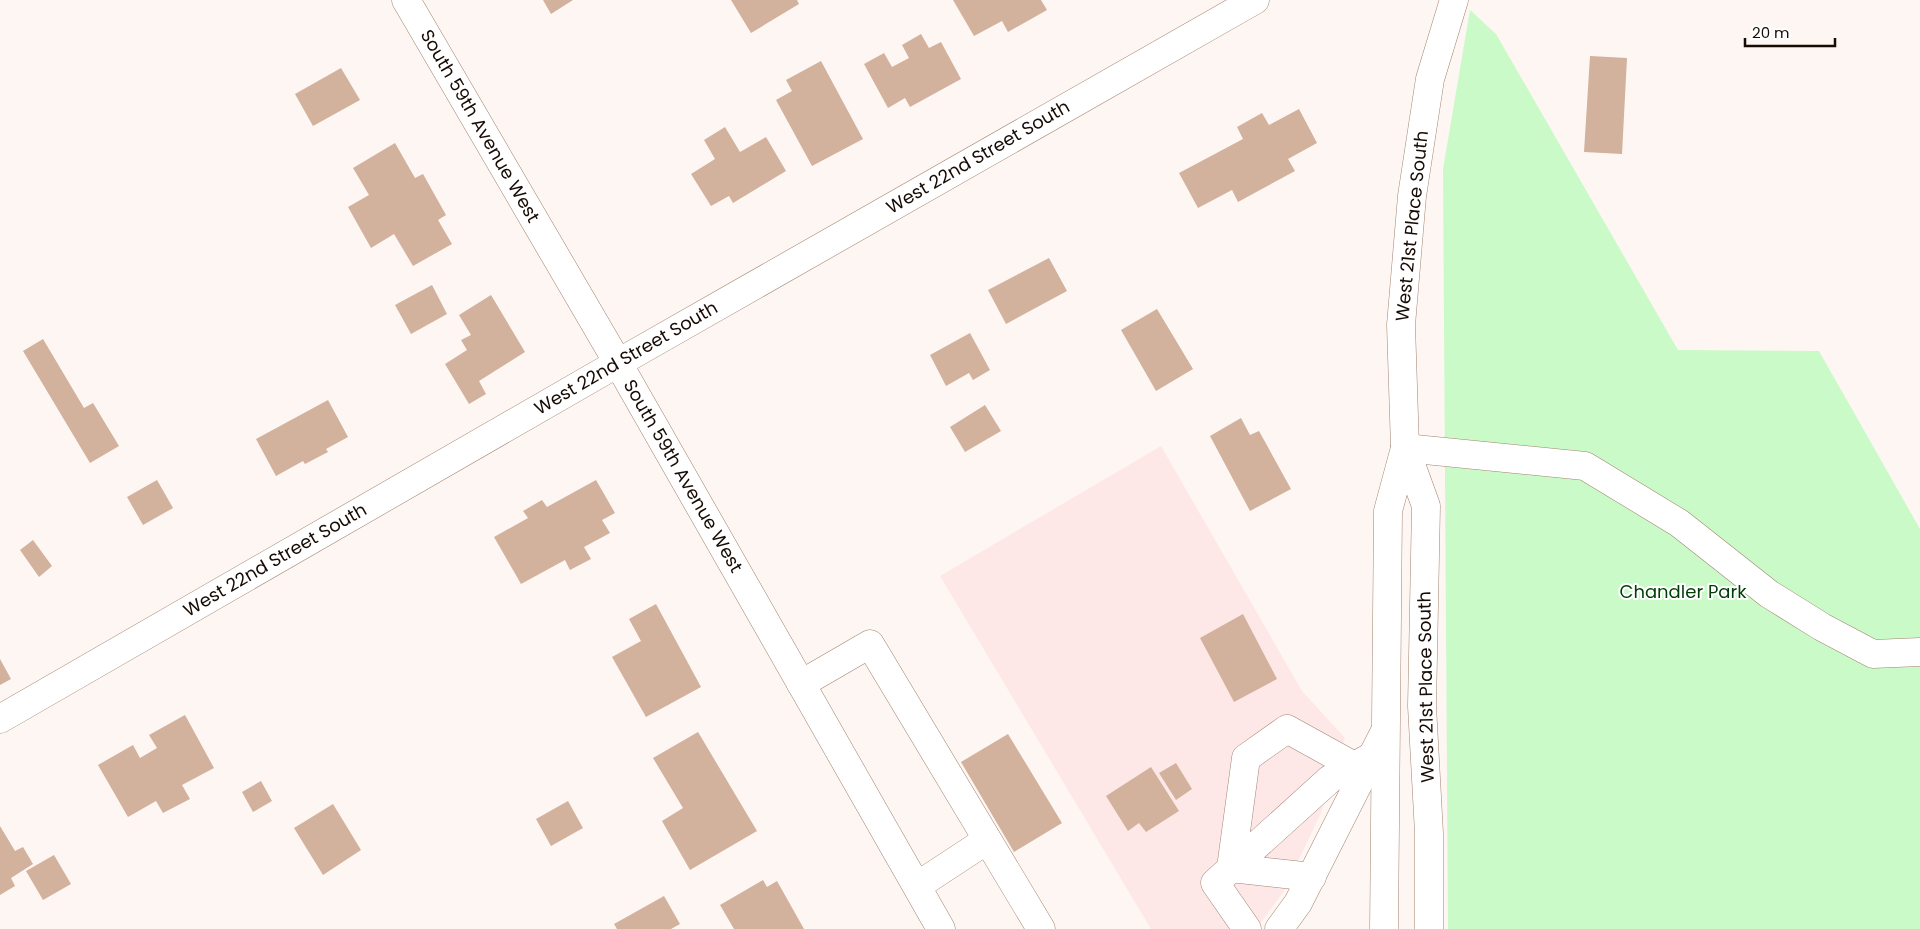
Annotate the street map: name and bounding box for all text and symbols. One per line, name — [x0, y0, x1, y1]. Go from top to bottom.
scale bar — [1745, 15, 1835, 47]
text: 20 m — [1752, 22, 1790, 43]
street label: South 59th Avenue West — [415, 25, 546, 227]
street label: West 22nd Street South — [881, 94, 1074, 219]
street label: West 21st Place South — [1389, 129, 1434, 323]
street label: West 22nd Street South — [529, 295, 722, 420]
street label: South 59th Avenue West — [618, 375, 749, 577]
street label: West 22nd Street South — [178, 497, 371, 622]
park label: Chandler Park — [1620, 579, 1747, 604]
street label: West 21st Place South — [1411, 591, 1440, 783]

